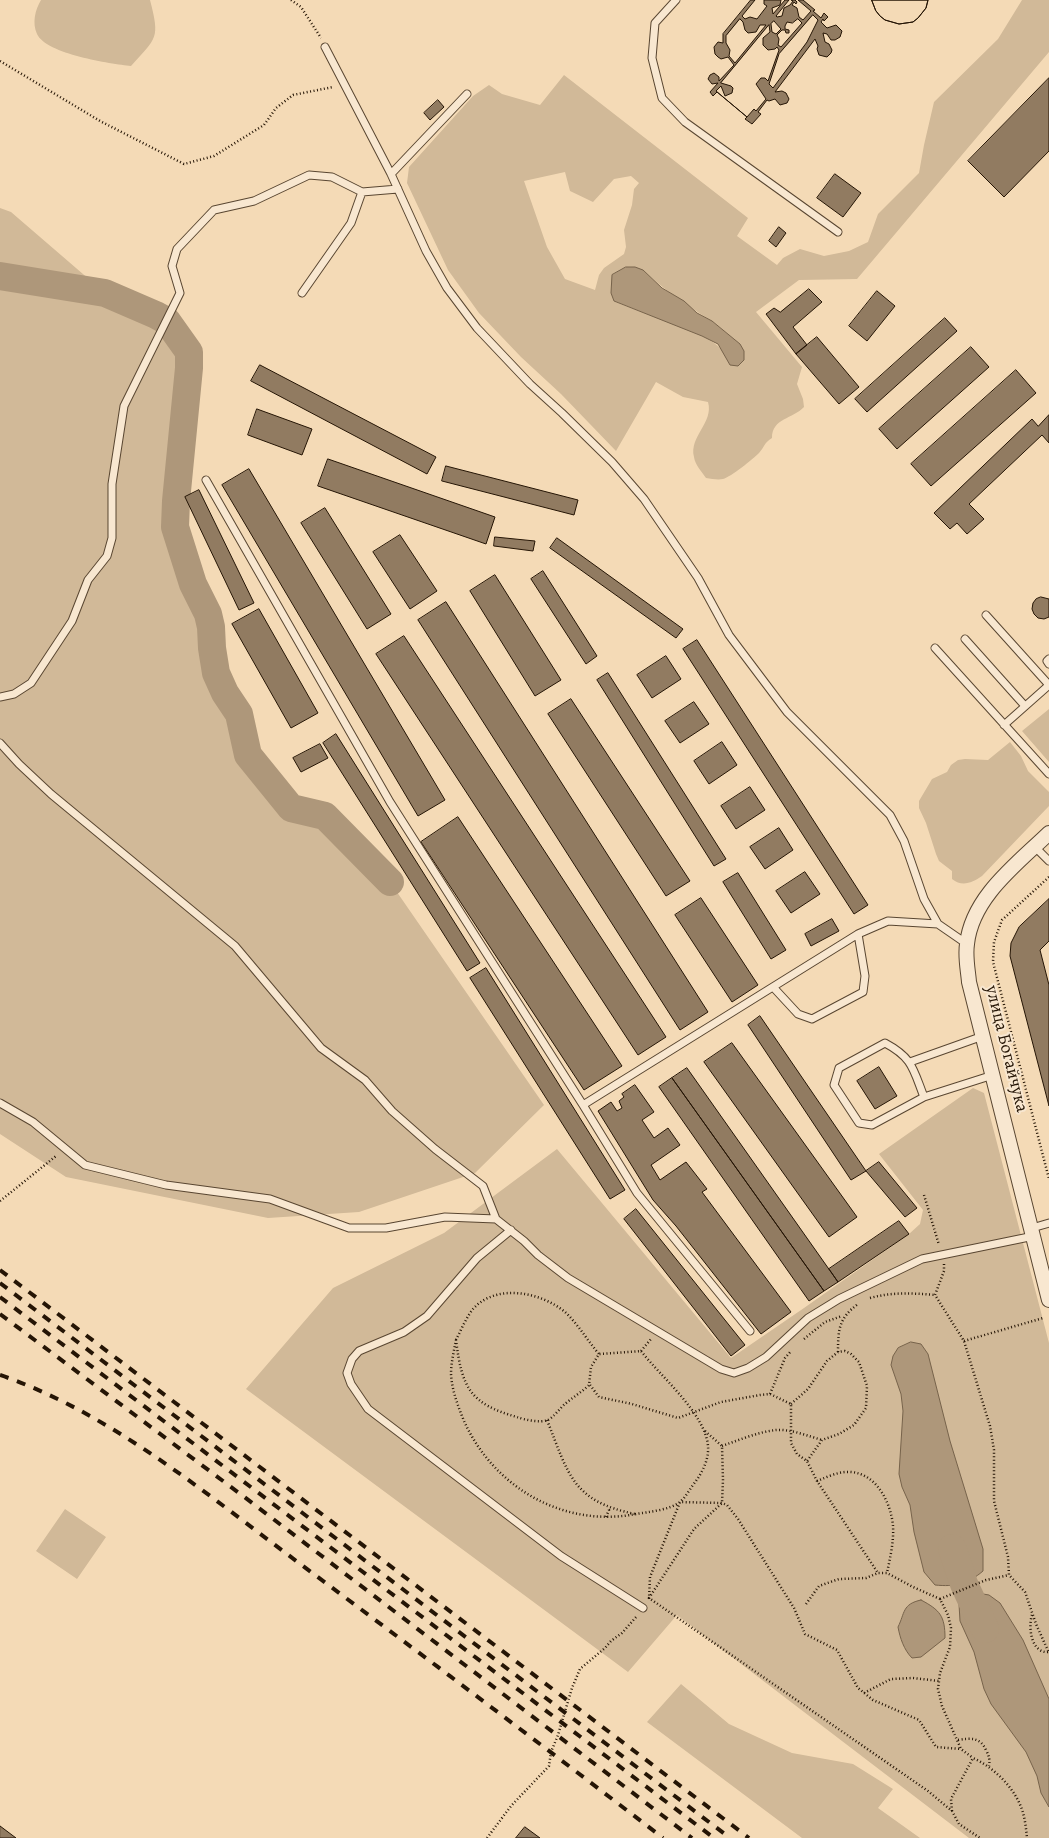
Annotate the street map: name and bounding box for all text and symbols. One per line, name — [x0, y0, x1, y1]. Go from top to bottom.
street label: улица Богайчука — [980, 983, 1032, 1115]

